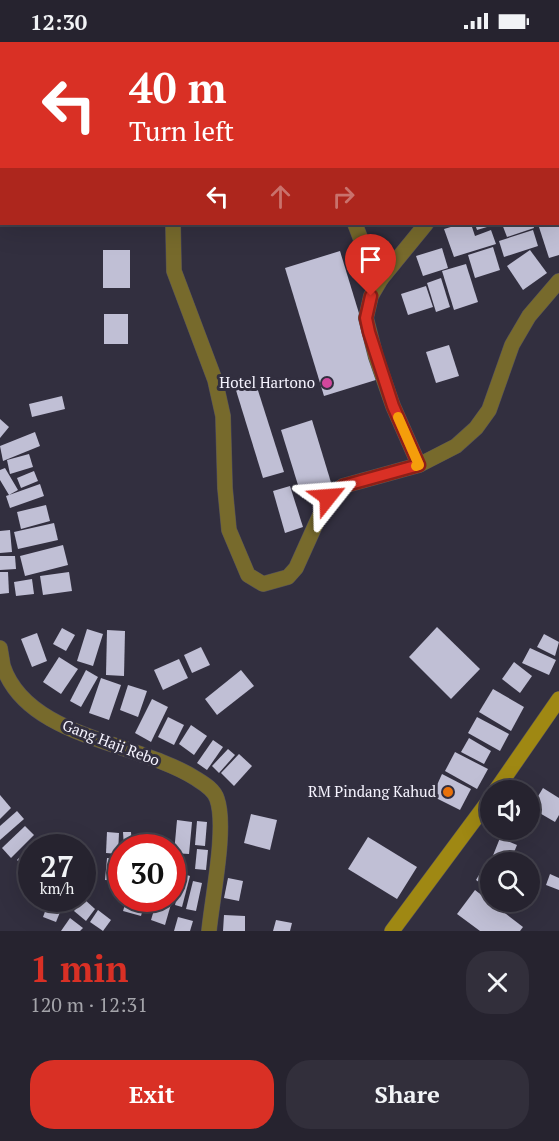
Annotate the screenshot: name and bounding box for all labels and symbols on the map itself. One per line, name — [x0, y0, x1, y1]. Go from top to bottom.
pin — [345, 234, 396, 296]
place label: Hotel Hartono — [219, 372, 315, 392]
marker: Hotel Hartono — [320, 376, 334, 390]
position arrow — [296, 465, 360, 529]
street label: Gang Haji Rebo — [60, 714, 163, 770]
place label: RM Pindang Kahud — [308, 781, 436, 801]
marker: RM Pindang Kahud — [441, 785, 455, 799]
speed limit sign: 30 — [108, 834, 186, 912]

